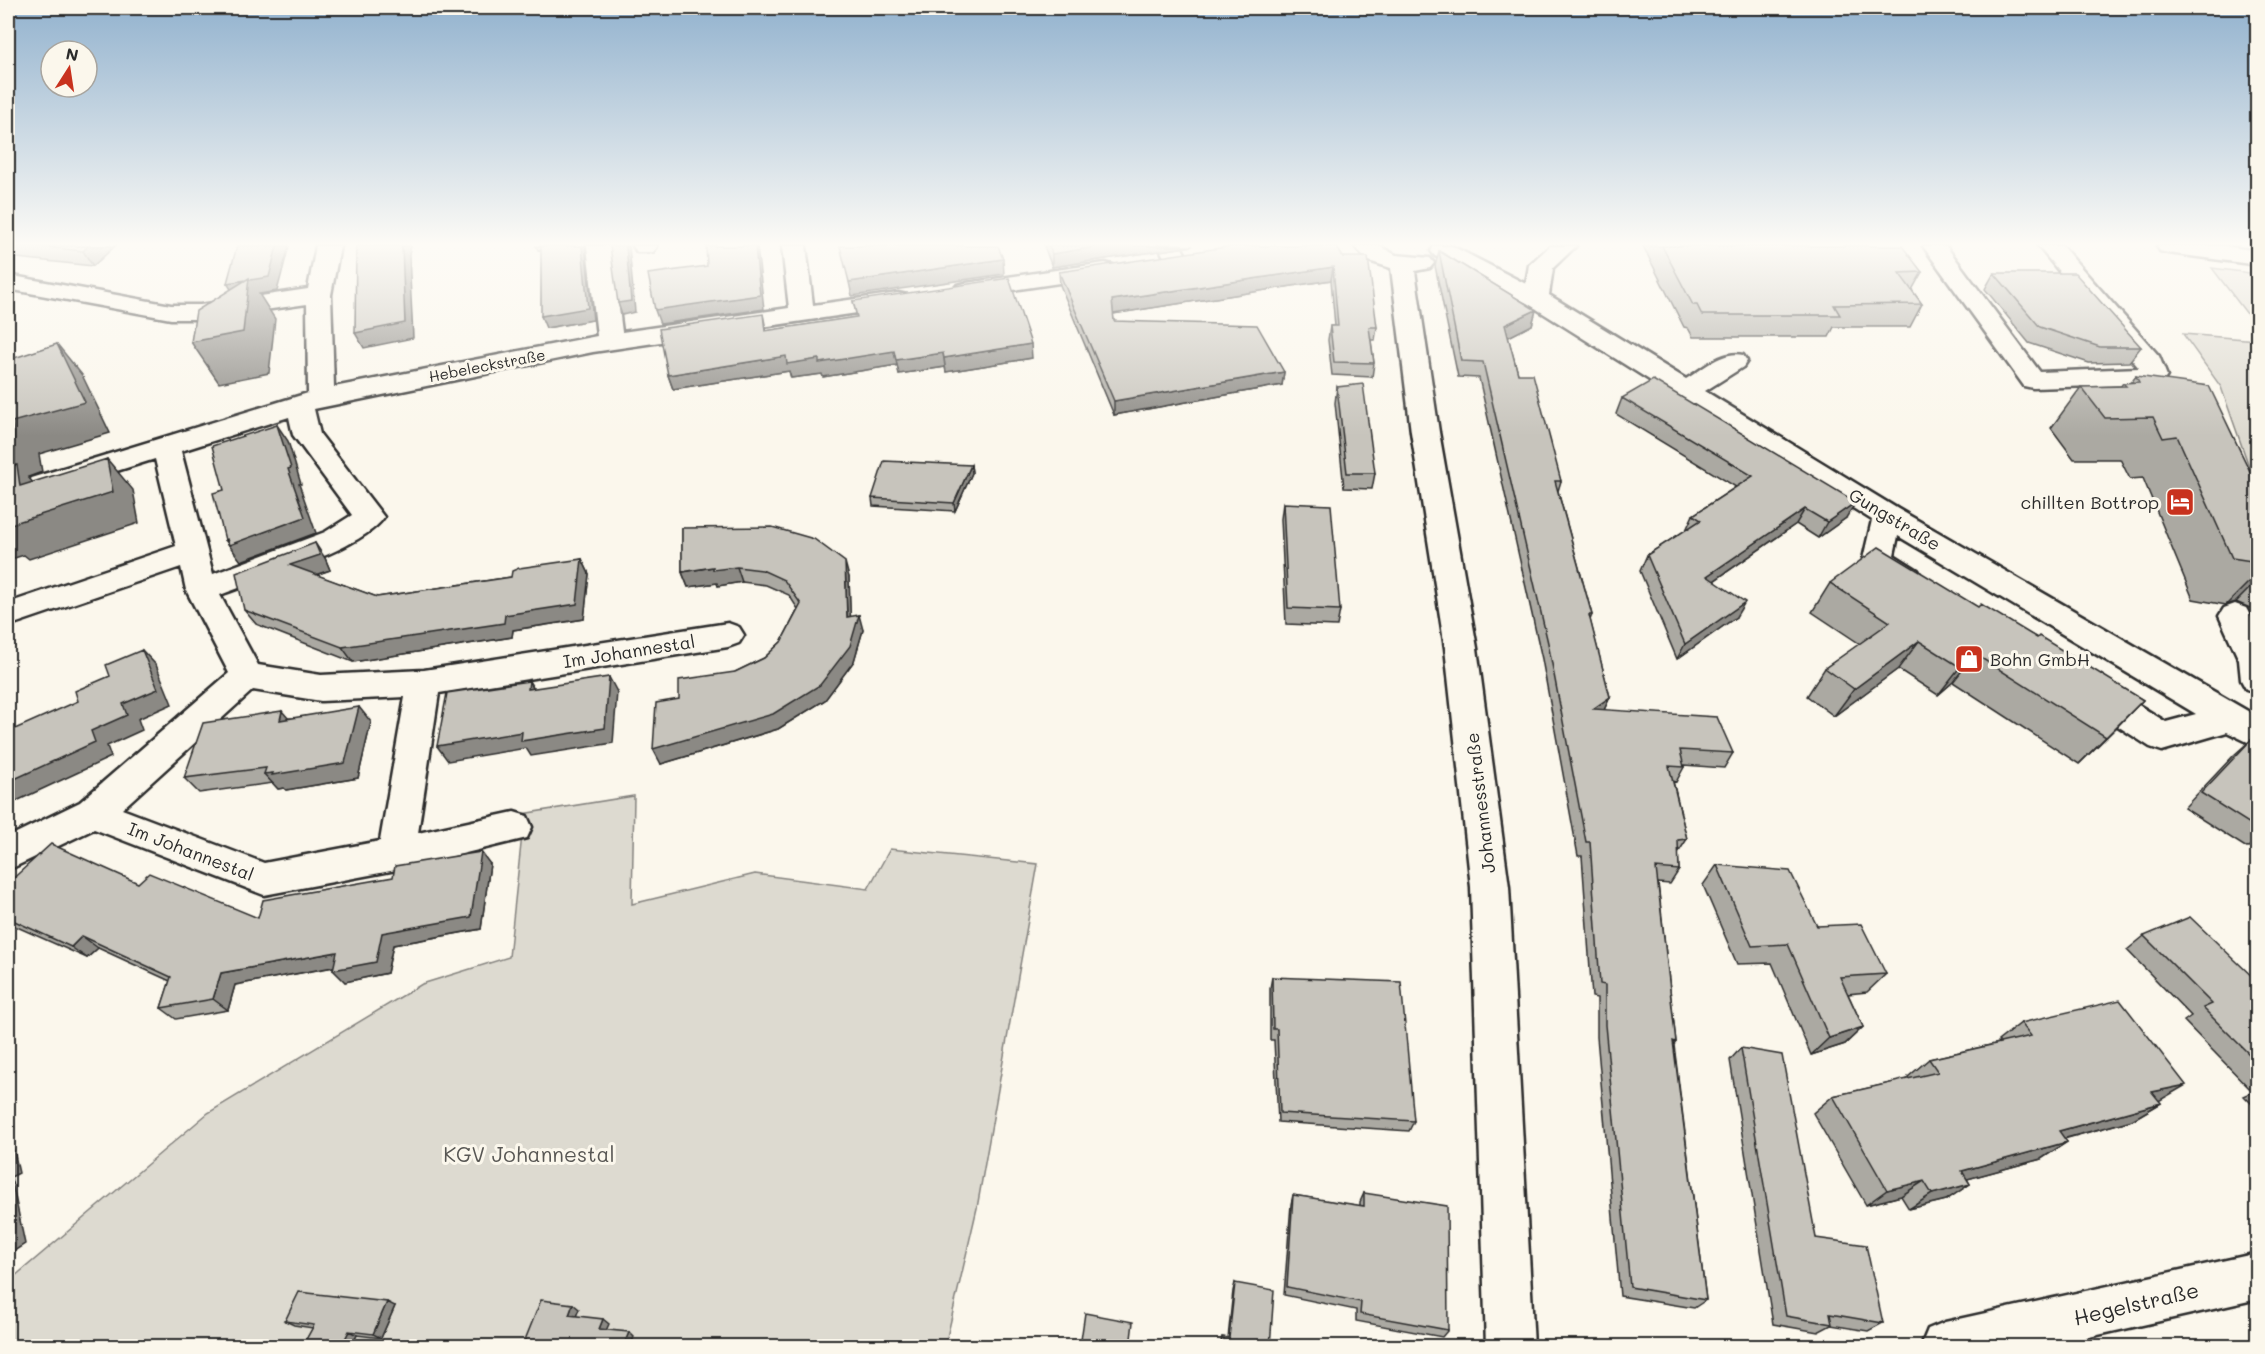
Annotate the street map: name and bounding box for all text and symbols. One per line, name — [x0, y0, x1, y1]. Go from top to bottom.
north arrow — [39, 39, 99, 99]
text: N — [64, 42, 80, 65]
street label: Hebeleckstraße — [427, 344, 547, 386]
street label: Gungstraße — [1845, 482, 1945, 556]
hotel icon: chillten Bottrop — [2164, 486, 2196, 518]
place label: chillten Bottrop — [2020, 490, 2159, 514]
street label: Im Johannestal — [561, 629, 697, 673]
shop icon: Bohn GmbH — [1953, 643, 1985, 675]
place label: Bohn GmbH — [1990, 647, 2090, 671]
street label: Johannesstraße — [1459, 731, 1501, 875]
street label: Im Johannestal — [124, 816, 258, 886]
park label: KGV Johannestal — [443, 1140, 615, 1167]
street label: Hegelstraße — [2071, 1275, 2201, 1331]

